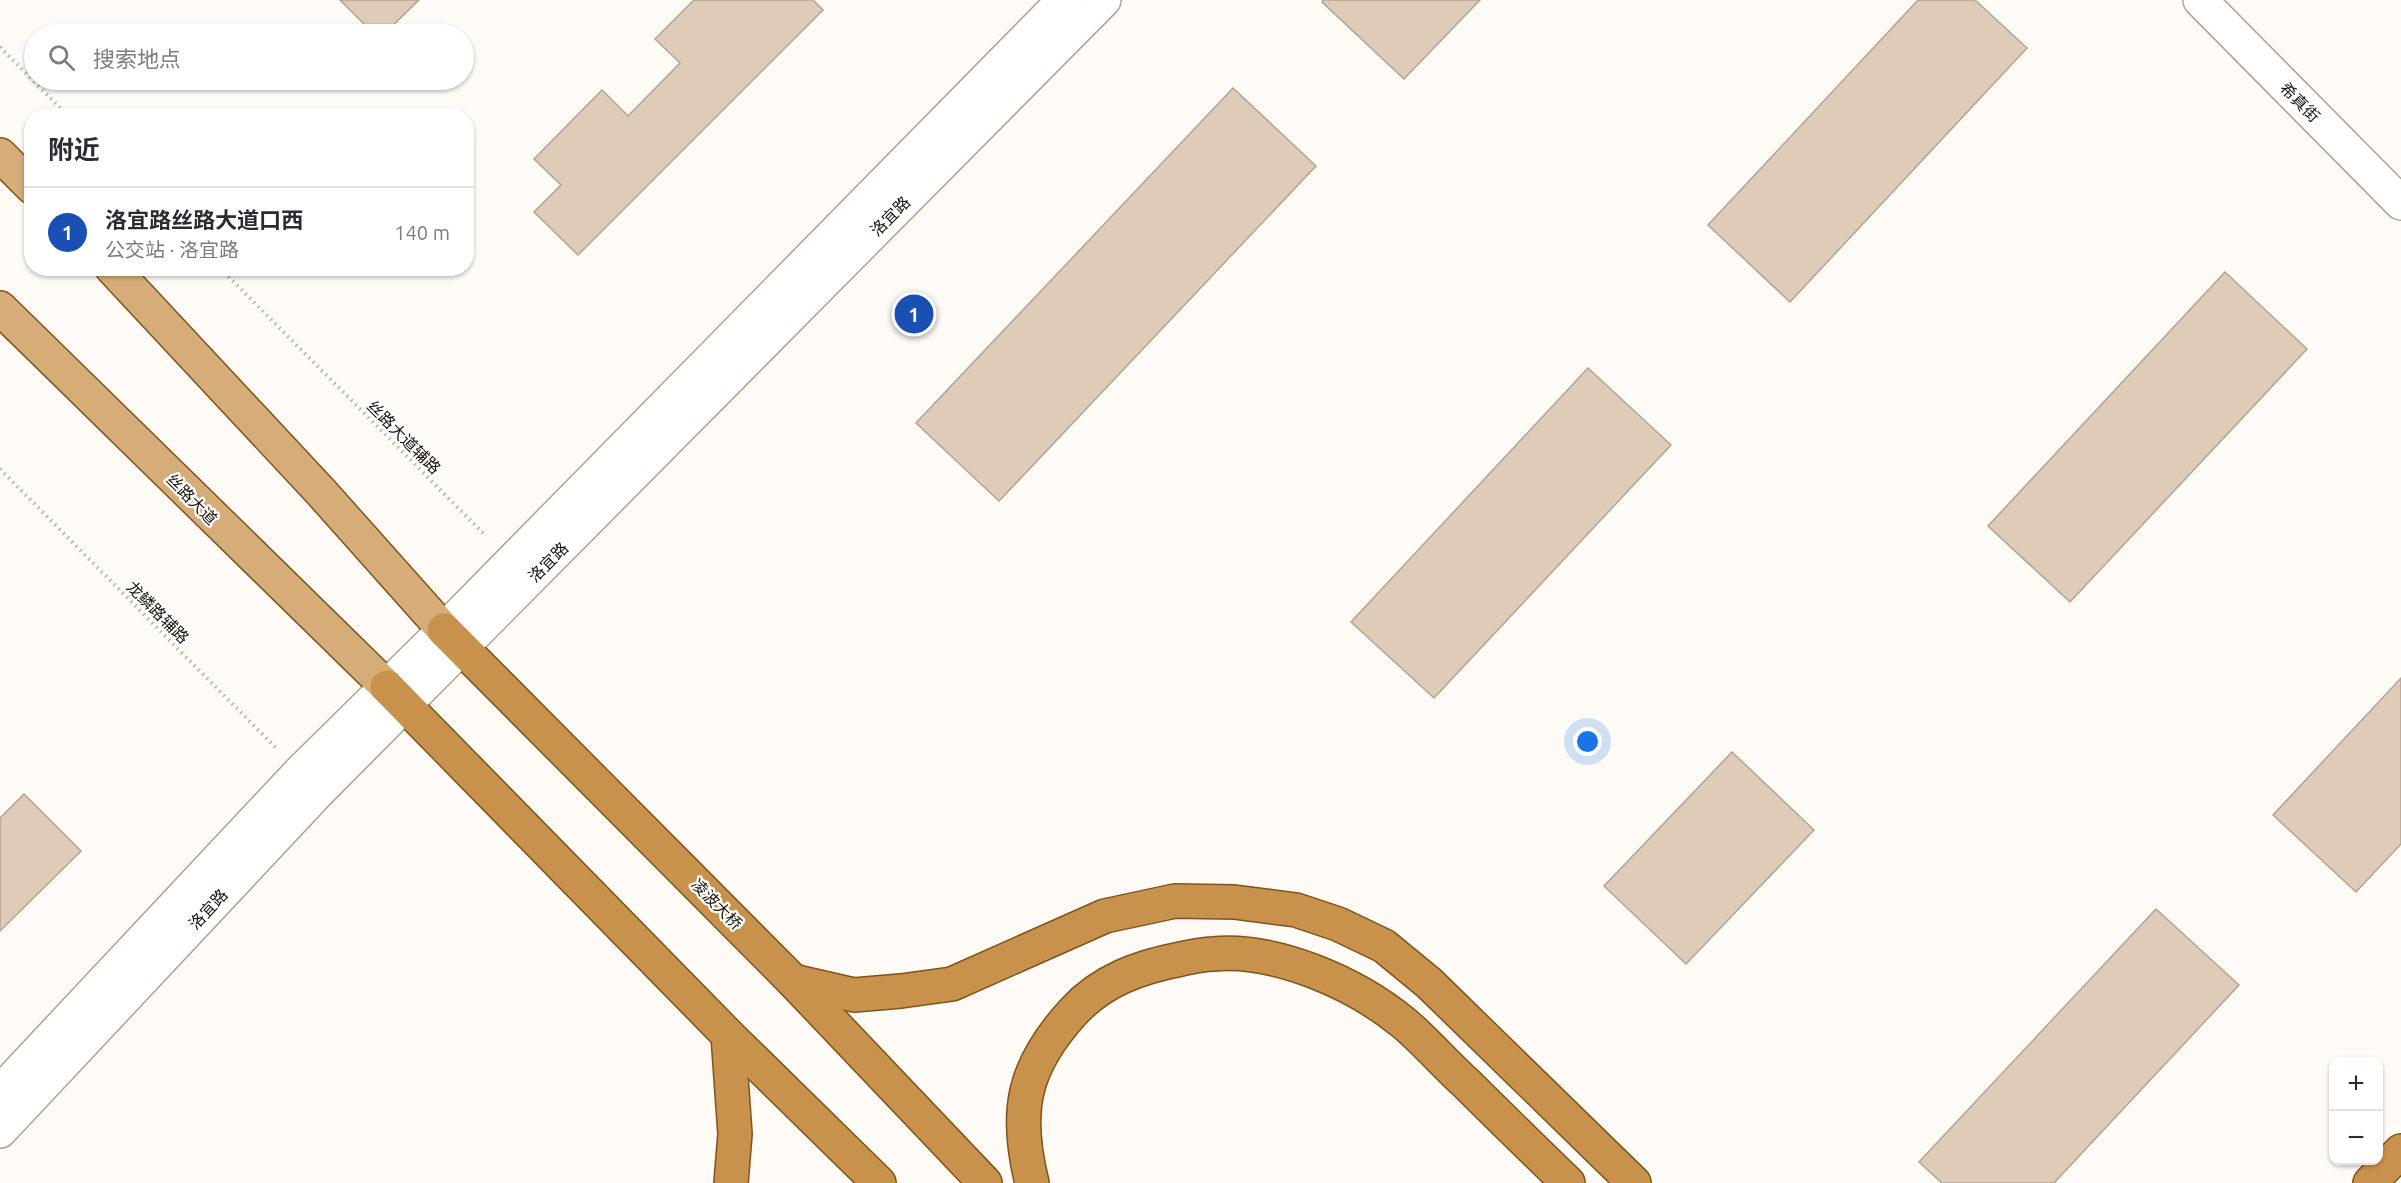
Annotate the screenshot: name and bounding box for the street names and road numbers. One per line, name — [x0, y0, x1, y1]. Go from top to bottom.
street label: 希真街 — [2277, 79, 2323, 125]
street label: 洛宜路 — [867, 193, 913, 239]
street label: 丝路大道辅路 — [364, 397, 444, 477]
street label: 丝路大道 — [163, 470, 221, 528]
street label: 洛宜路 — [525, 539, 571, 585]
street label: 龙鳞路辅路 — [123, 577, 193, 647]
street label: 凌波大桥 — [688, 875, 746, 933]
street label: 洛宜路 — [185, 885, 231, 933]

